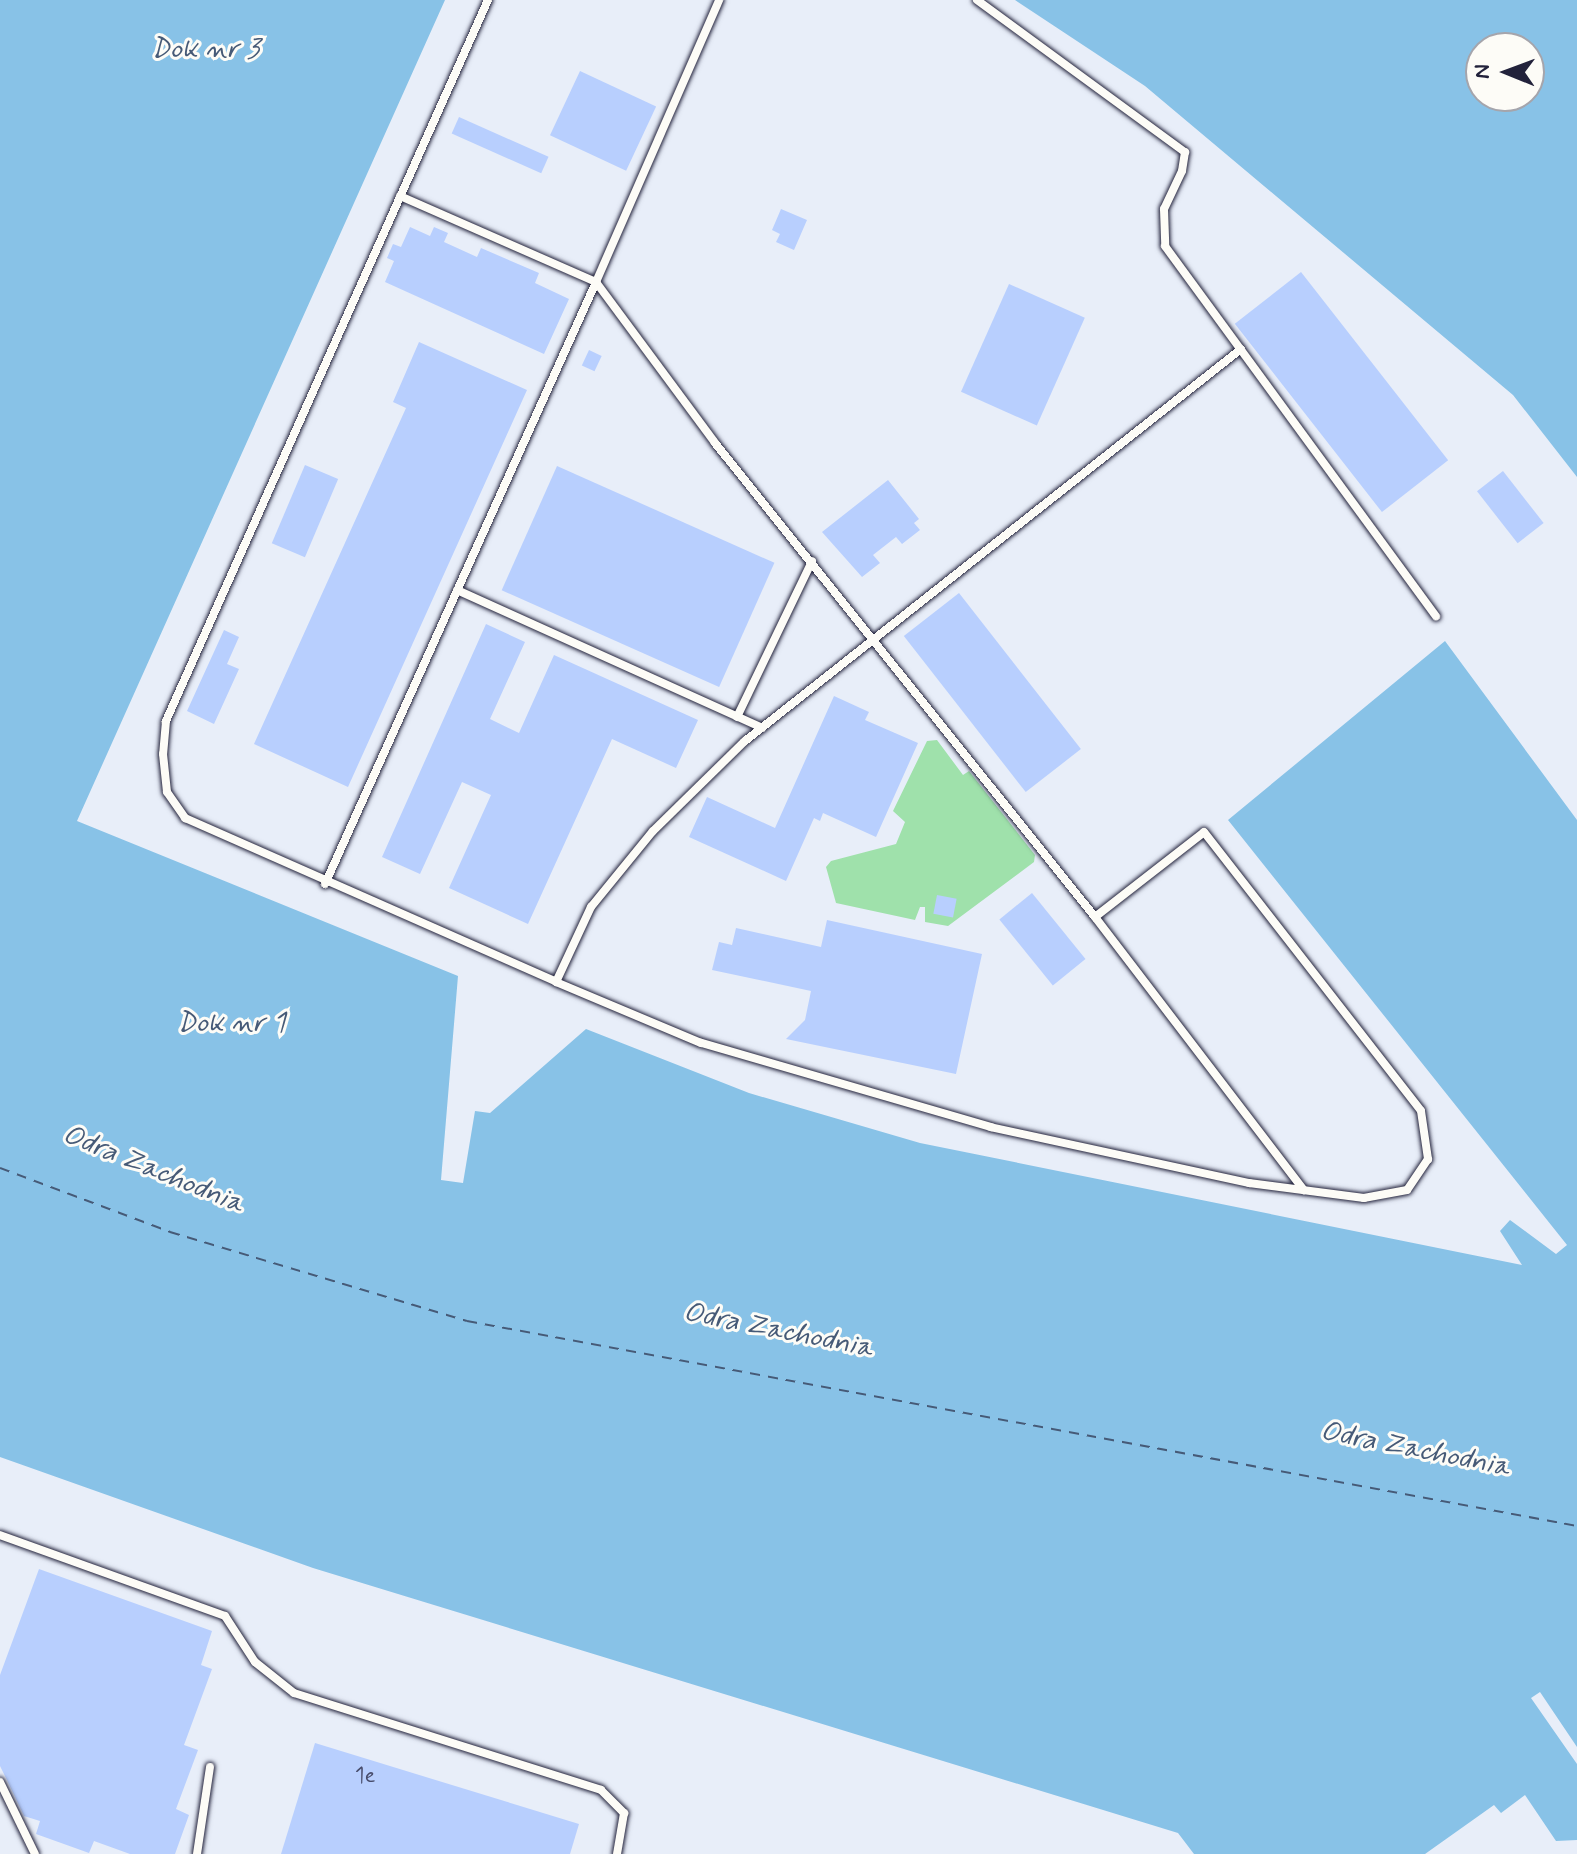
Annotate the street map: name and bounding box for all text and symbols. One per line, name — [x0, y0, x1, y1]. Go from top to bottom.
north arrow — [1465, 32, 1545, 112]
water label: Dok nr 3 — [155, 33, 255, 67]
text: N — [1469, 64, 1497, 79]
water label: Dok nr 1 — [181, 1007, 281, 1041]
water label: Odra Zachodnia — [58, 1119, 248, 1221]
water label: Odra Zachodnia — [681, 1296, 875, 1366]
water label: Odra Zachodnia — [1318, 1415, 1512, 1485]
house number: 1e — [355, 1764, 375, 1790]

